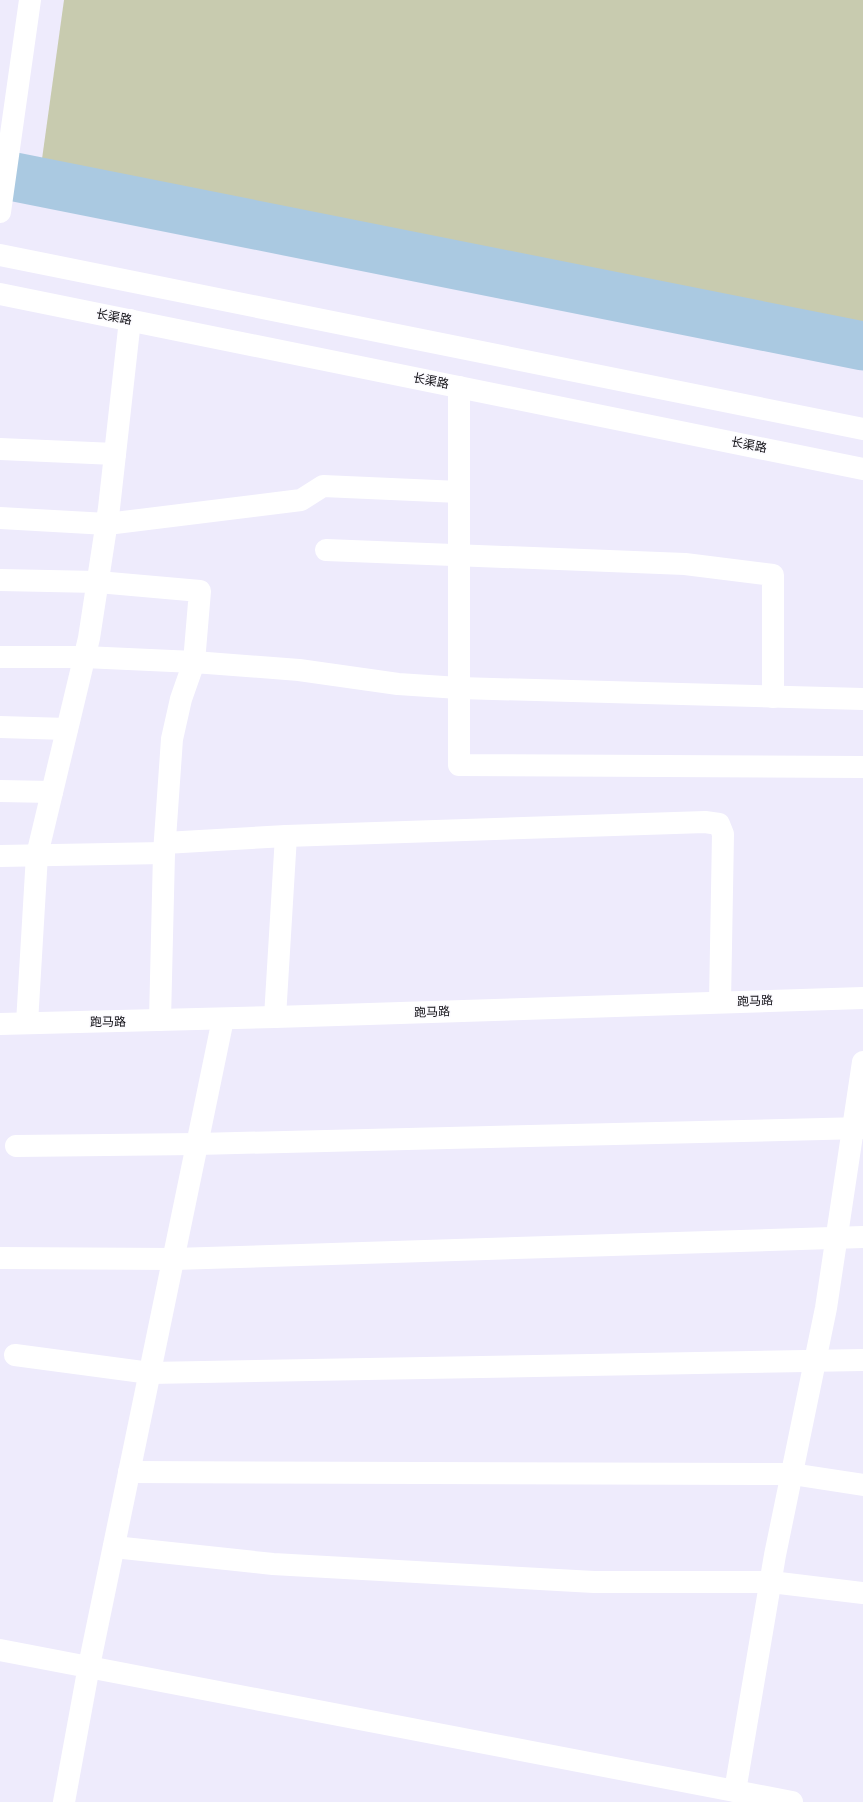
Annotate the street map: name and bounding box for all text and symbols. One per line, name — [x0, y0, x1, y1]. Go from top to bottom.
street label: 长渠路 — [95, 307, 133, 327]
street label: 长渠路 — [412, 371, 450, 391]
street label: 长渠路 — [730, 435, 768, 455]
street label: 跑马路 — [737, 993, 773, 1009]
street label: 跑马路 — [414, 1004, 450, 1020]
street label: 跑马路 — [90, 1015, 126, 1029]

